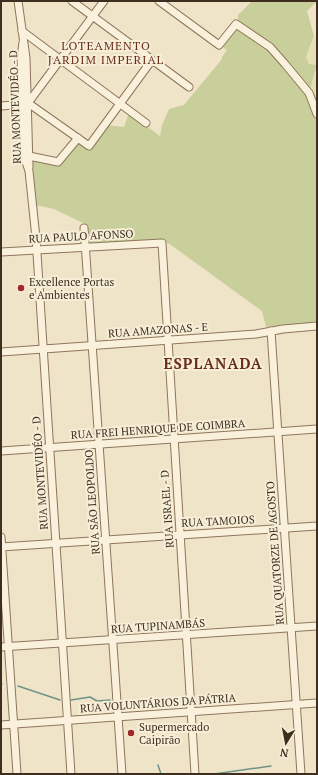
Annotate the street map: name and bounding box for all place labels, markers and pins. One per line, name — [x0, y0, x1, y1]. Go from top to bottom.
place label: Excellence Portas e Ambientes — [29, 275, 114, 302]
marker: Excellence Portas e Ambientes — [16, 283, 26, 293]
place label: Supermercado Caipirão — [139, 720, 209, 747]
marker: Supermercado Caipirão — [126, 728, 136, 738]

